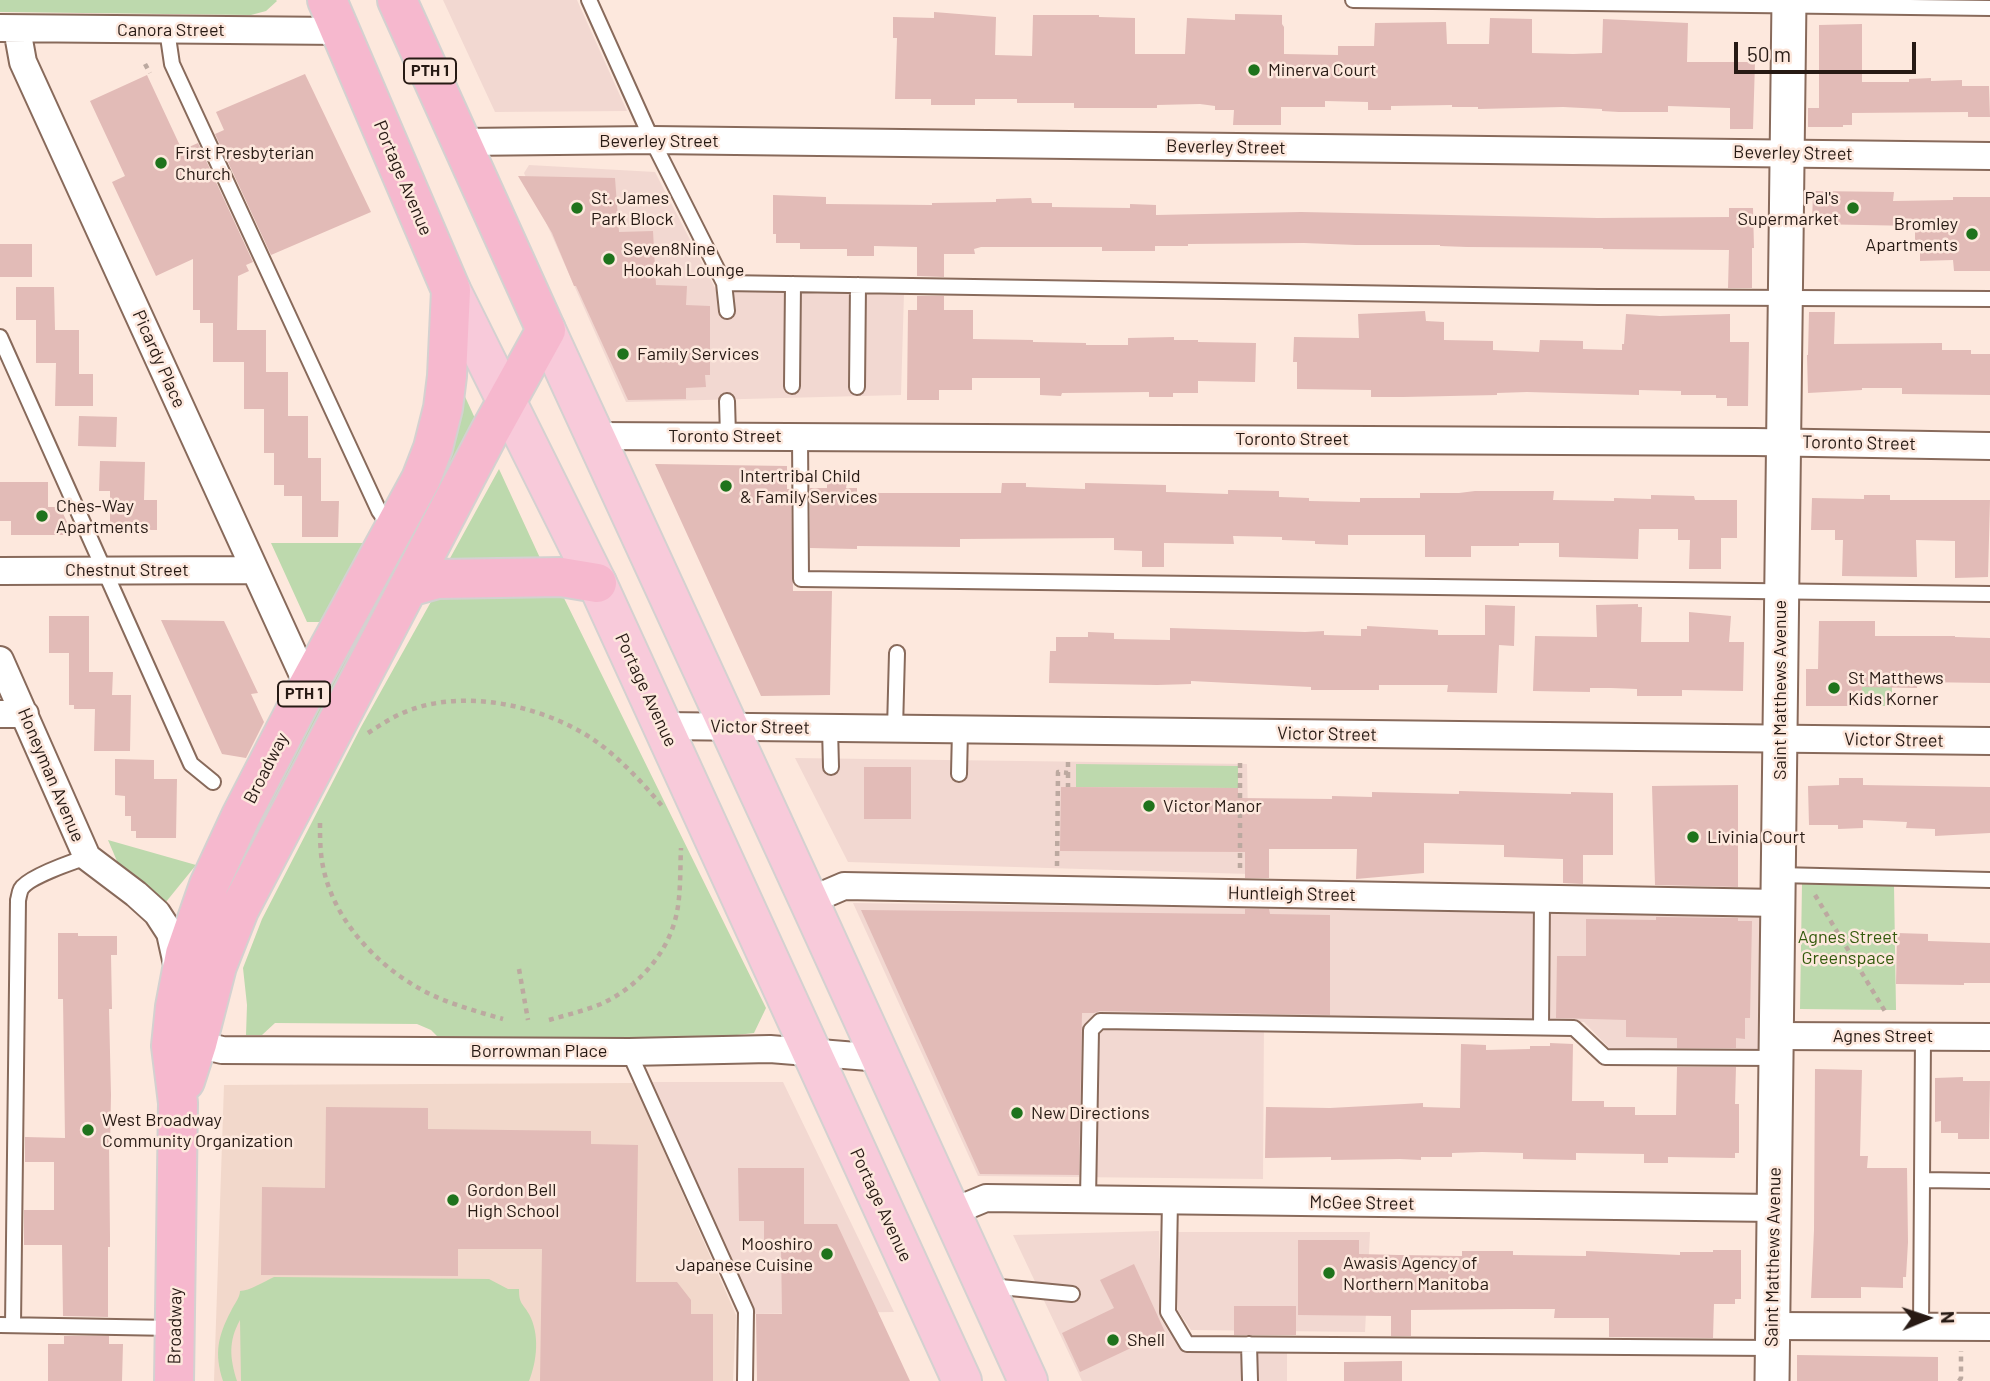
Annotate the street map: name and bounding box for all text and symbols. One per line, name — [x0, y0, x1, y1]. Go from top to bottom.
street label: Canora Street — [117, 19, 225, 41]
scale bar — [1738, 28, 1920, 72]
text: 50 m — [1747, 41, 1791, 66]
road number: PTH 1 — [404, 58, 456, 83]
place label: Minerva Court — [1268, 59, 1377, 81]
marker: Minerva Court — [1246, 62, 1262, 78]
street label: Portage Avenue — [369, 117, 437, 239]
street label: Beverley Street — [599, 130, 719, 152]
street label: Beverley Street — [1166, 135, 1286, 159]
street label: Beverley Street — [1733, 141, 1853, 165]
place label: First Presbyterian Church — [175, 142, 314, 184]
marker: First Presbyterian Church — [153, 155, 169, 171]
place label: St. James Park Block — [591, 187, 674, 230]
place label: Pal's Supermarket — [1738, 187, 1839, 230]
marker: St. James Park Block — [569, 200, 585, 216]
marker: Pal's Supermarket — [1845, 200, 1861, 216]
place label: Bromley Apartments — [1865, 213, 1958, 256]
marker: Bromley Apartments — [1964, 226, 1980, 242]
place label: Seven8Nine Hookah Lounge — [623, 238, 744, 280]
marker: Seven8Nine Hookah Lounge — [601, 251, 617, 267]
street label: Picardy Place — [128, 307, 190, 411]
place label: Family Services — [637, 343, 759, 365]
marker: Family Services — [615, 346, 631, 362]
street label: Toronto Street — [668, 425, 782, 447]
street label: Toronto Street — [1235, 428, 1349, 450]
street label: Toronto Street — [1802, 431, 1916, 455]
place label: Intertribal Child & Family Services — [740, 465, 878, 508]
marker: Intertribal Child & Family Services — [718, 478, 734, 494]
place label: Ches-Way Apartments — [56, 495, 149, 538]
marker: Ches-Way Apartments — [34, 508, 50, 524]
street label: Chestnut Street — [65, 559, 189, 581]
street label: Saint Matthews Avenue — [1769, 600, 1791, 780]
street label: Portage Avenue — [610, 630, 682, 750]
place label: St Matthews Kids Korner — [1848, 667, 1944, 710]
marker: St Matthews Kids Korner — [1826, 680, 1842, 696]
road number: PTH 1 — [278, 681, 330, 706]
street label: Honeyman Avenue — [13, 705, 89, 845]
street label: Victor Street — [710, 715, 810, 739]
street label: Victor Street — [1277, 722, 1377, 746]
street label: Victor Street — [1844, 728, 1944, 752]
street label: Broadway — [239, 729, 293, 807]
place label: Victor Manor — [1163, 795, 1262, 817]
marker: Victor Manor — [1141, 798, 1157, 814]
place label: Livinia Court — [1707, 826, 1806, 848]
marker: Livinia Court — [1685, 829, 1701, 845]
street label: Huntleigh Street — [1228, 882, 1356, 906]
park label: Agnes Street Greenspace — [1798, 926, 1898, 968]
street label: Agnes Street — [1833, 1025, 1933, 1047]
street label: Borrowman Place — [471, 1040, 607, 1062]
place label: New Directions — [1031, 1102, 1150, 1124]
marker: New Directions — [1009, 1105, 1025, 1121]
place label: West Broadway Community Organization — [102, 1109, 293, 1152]
marker: West Broadway Community Organization — [80, 1122, 96, 1138]
street label: Portage Avenue — [845, 1145, 917, 1265]
street label: Saint Matthews Avenue — [1761, 1167, 1785, 1347]
place label: Gordon Bell High School — [467, 1179, 560, 1222]
street label: McGee Street — [1309, 1191, 1415, 1215]
marker: Gordon Bell High School — [445, 1192, 461, 1208]
place label: Mooshiro Japanese Cuisine — [676, 1233, 813, 1276]
marker: Mooshiro Japanese Cuisine — [819, 1246, 835, 1262]
place label: Awasis Agency of Northern Manitoba — [1343, 1252, 1489, 1294]
marker: Awasis Agency of Northern Manitoba — [1321, 1265, 1337, 1281]
north arrow — [1892, 1283, 1962, 1353]
street label: Broadway — [164, 1287, 186, 1365]
text: N — [1937, 1311, 1960, 1324]
place label: Shell — [1127, 1329, 1165, 1351]
marker: Shell — [1105, 1332, 1121, 1348]

